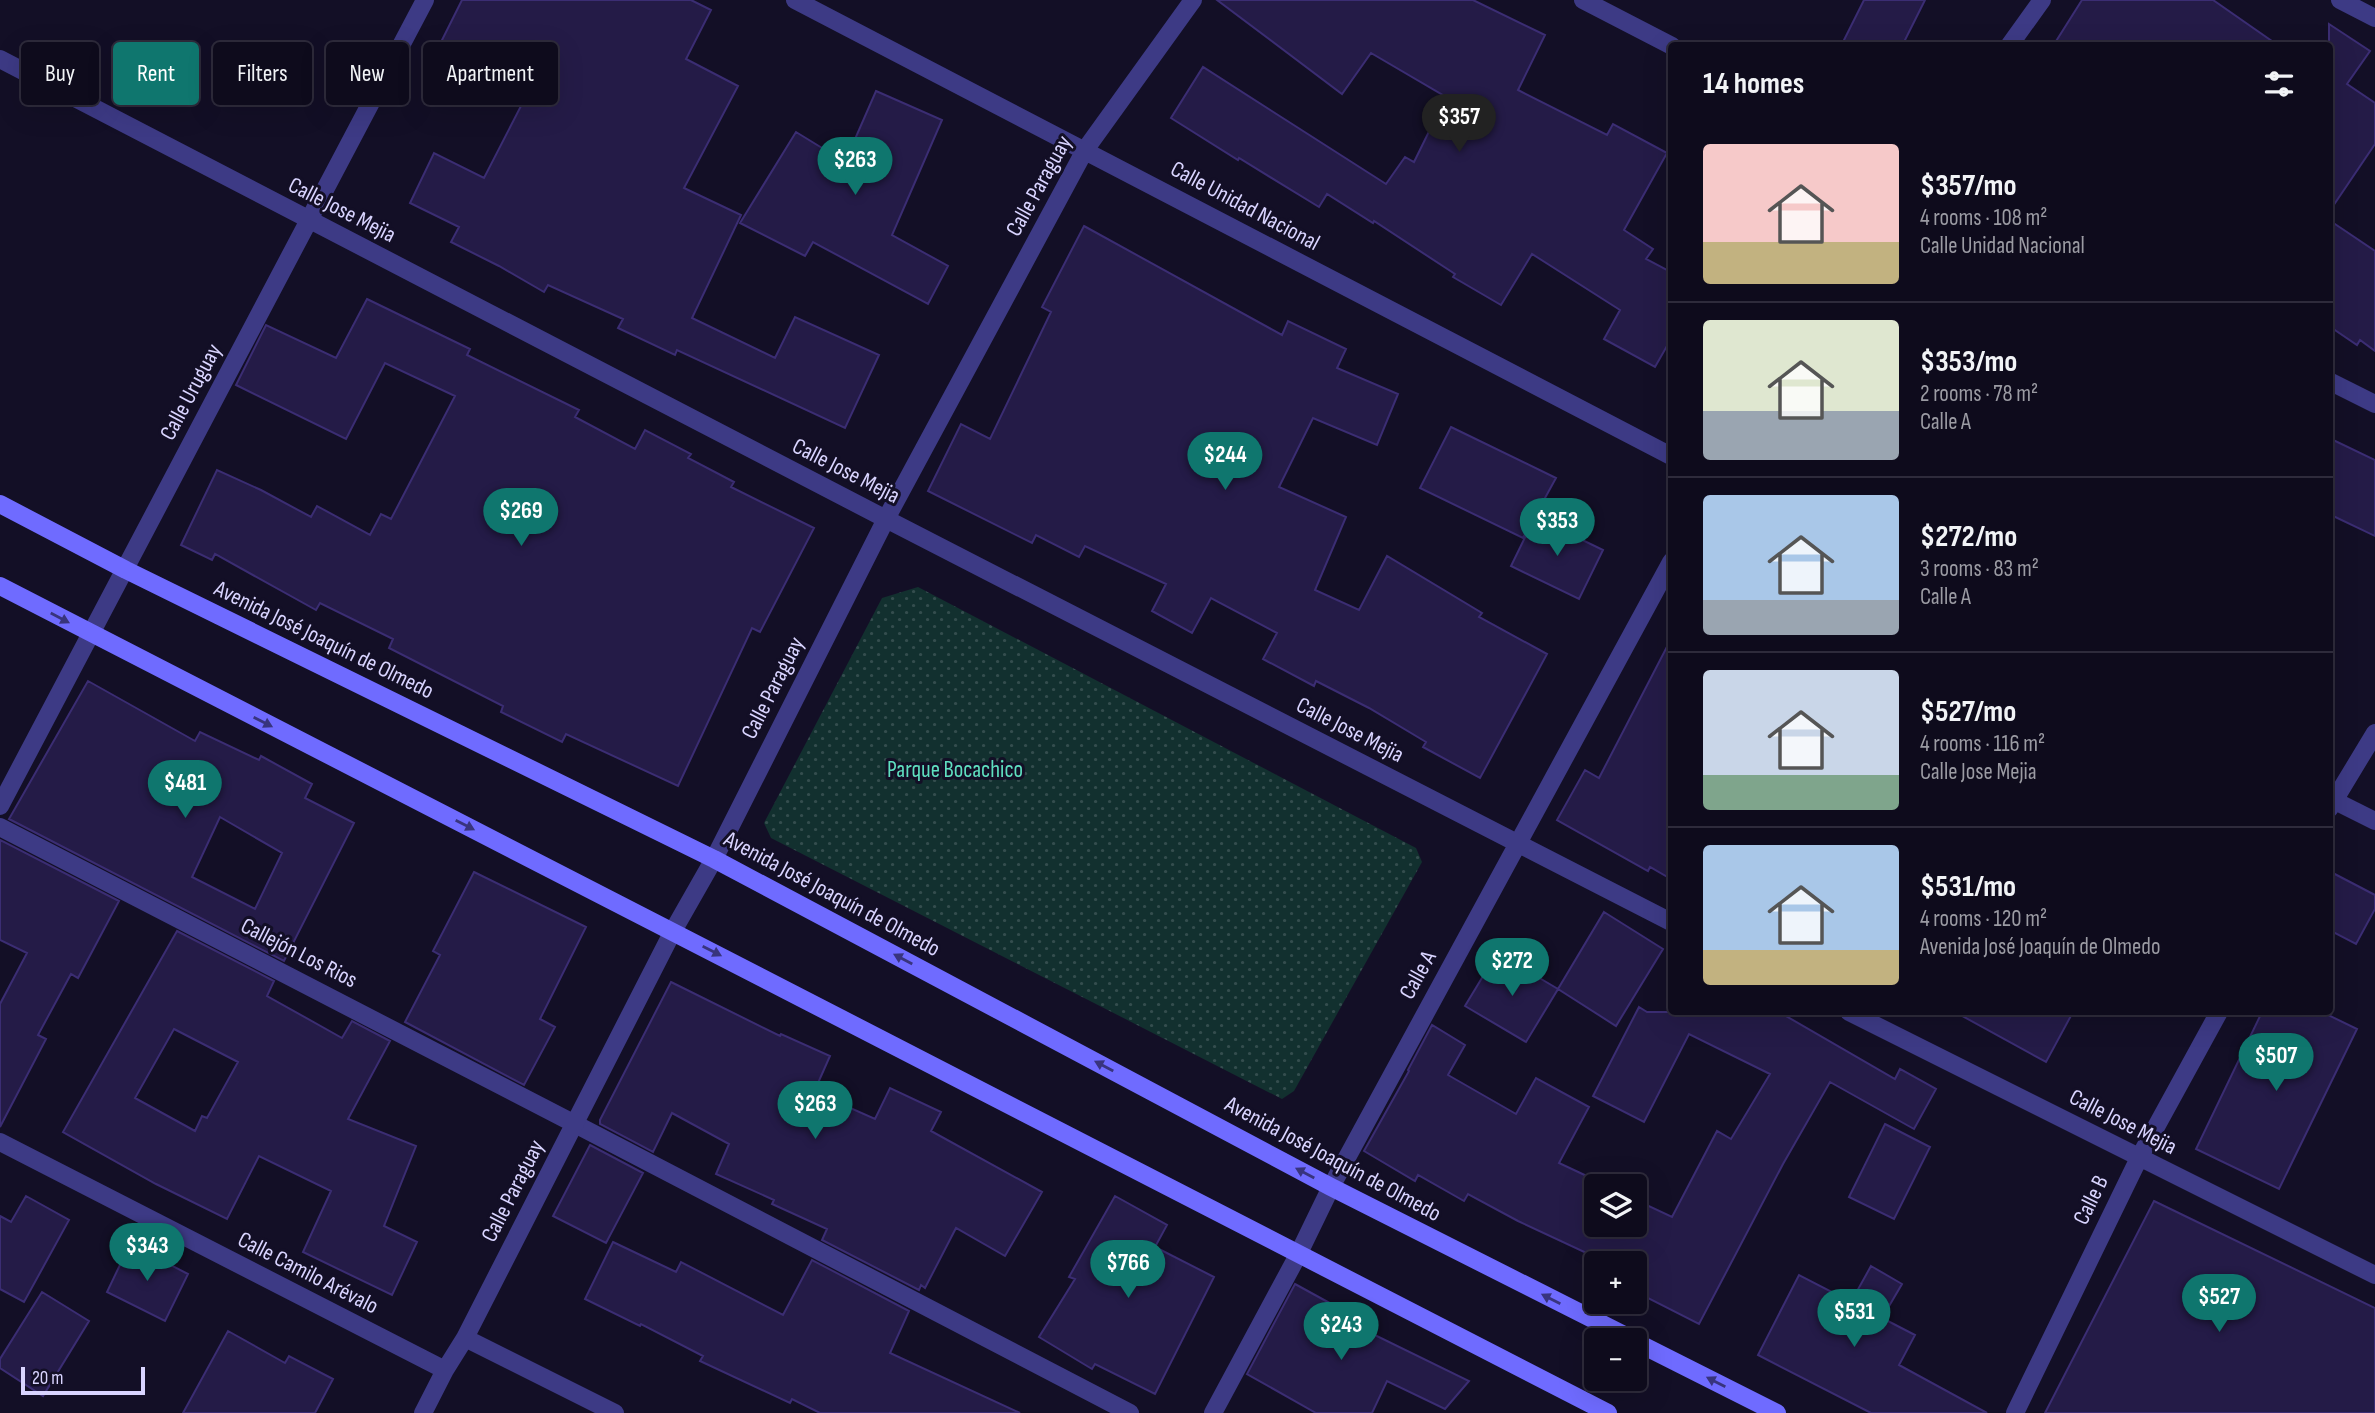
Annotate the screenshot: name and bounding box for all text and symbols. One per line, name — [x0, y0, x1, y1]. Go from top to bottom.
chip: Buy — [21, 42, 99, 105]
chip: Rent — [113, 42, 199, 105]
chip: Filters — [213, 42, 312, 105]
chip: New — [326, 42, 409, 105]
chip: Apartment — [423, 42, 558, 105]
icon: filters — [2260, 65, 2298, 103]
text: 14 homes — [1703, 66, 1804, 102]
pin: $357 — [1418, 94, 1500, 154]
text: $357 — [1438, 103, 1480, 131]
street label: Calle Paraguay — [1000, 131, 1078, 241]
pin: $263 — [814, 138, 896, 197]
text: $263 — [834, 146, 876, 174]
street label: Calle Unidad Nacional — [1166, 155, 1324, 257]
text: $357/mo — [1920, 168, 2017, 204]
street label: Calle Jose Mejia — [284, 171, 400, 249]
icon: home — [1759, 172, 1843, 256]
text: 4 rooms · 108 m² — [1920, 204, 2047, 232]
text: Calle Unidad Nacional — [1920, 232, 2085, 260]
street label: Calle Uruguay — [154, 339, 228, 445]
text: $353/mo — [1920, 344, 2017, 380]
icon: home — [1759, 348, 1843, 432]
text: 2 rooms · 78 m² — [1920, 380, 2038, 408]
text: Calle A — [1920, 408, 1971, 436]
street label: Calle Jose Mejia — [788, 432, 904, 510]
pin: $244 — [1184, 433, 1266, 492]
text: $244 — [1203, 441, 1247, 469]
pin: $269 — [480, 489, 562, 548]
text: $269 — [499, 497, 543, 525]
pin: $353 — [1516, 498, 1598, 558]
text: $353 — [1536, 507, 1578, 535]
text: $272/mo — [1920, 519, 2017, 555]
icon: home — [1759, 523, 1843, 607]
text: 3 rooms · 83 m² — [1920, 555, 2039, 583]
street label: Avenida José Joaquín de Olmedo — [209, 574, 438, 705]
text: Calle A — [1920, 583, 1971, 611]
one-way arrow — [51, 612, 71, 624]
street label: Calle Paraguay — [735, 632, 811, 744]
street label: Calle Jose Mejia — [1292, 691, 1408, 769]
text: $527/mo — [1920, 694, 2016, 730]
icon: home — [1759, 698, 1843, 782]
one-way arrow — [253, 717, 273, 728]
text: 4 rooms · 116 m² — [1920, 730, 2045, 758]
park label: Parque Bocachico — [887, 756, 1023, 784]
text: Calle Jose Mejia — [1920, 758, 2037, 786]
pin: $481 — [144, 760, 226, 820]
text: $481 — [164, 769, 206, 797]
one-way arrow — [456, 819, 476, 831]
street label: Avenida José Joaquín de Olmedo — [718, 825, 945, 963]
text: $531/mo — [1920, 869, 2016, 905]
icon: home — [1759, 873, 1843, 957]
text: 4 rooms · 120 m² — [1920, 905, 2047, 933]
street label: Callejón Los Rios — [236, 912, 362, 994]
text: Avenida José Joaquín de Olmedo — [1920, 933, 2161, 961]
pin: $272 — [1471, 939, 1553, 998]
one-way arrow — [702, 946, 722, 957]
street label: Calle A — [1393, 946, 1443, 1004]
text: $272 — [1491, 947, 1533, 975]
one-way arrow — [893, 953, 913, 965]
pin: $507 — [2235, 1034, 2317, 1093]
text: $507 — [2255, 1042, 2297, 1070]
one-way arrow — [1094, 1060, 1114, 1072]
pin: $263 — [774, 1082, 856, 1141]
street label: Calle Jose Mejia — [2065, 1083, 2181, 1161]
text: $263 — [794, 1090, 836, 1118]
street label: Avenida José Joaquín de Olmedo — [1219, 1090, 1446, 1228]
street label: Calle Paraguay — [475, 1135, 551, 1247]
one-way arrow — [1295, 1167, 1314, 1179]
street label: Calle B — [2067, 1171, 2115, 1229]
map controls — [1584, 1174, 1647, 1391]
button: layers — [1584, 1174, 1647, 1237]
pin: $343 — [106, 1224, 188, 1283]
street label: Calle Camilo Arévalo — [233, 1226, 383, 1320]
text: $343 — [125, 1232, 169, 1260]
pin: $766 — [1087, 1240, 1169, 1300]
text: $766 — [1106, 1249, 1150, 1277]
button: + — [1584, 1251, 1647, 1314]
pin: $527 — [2178, 1274, 2260, 1334]
text: $527 — [2198, 1283, 2240, 1311]
pin: $531 — [1813, 1290, 1895, 1349]
one-way arrow — [1541, 1293, 1561, 1304]
text: $531 — [1833, 1298, 1875, 1326]
pin: $243 — [1300, 1302, 1382, 1362]
text: $243 — [1320, 1311, 1362, 1339]
button: − — [1584, 1328, 1647, 1391]
scale bar — [21, 1364, 145, 1396]
text: 20 m — [32, 1367, 64, 1390]
one-way arrow — [1706, 1377, 1726, 1388]

